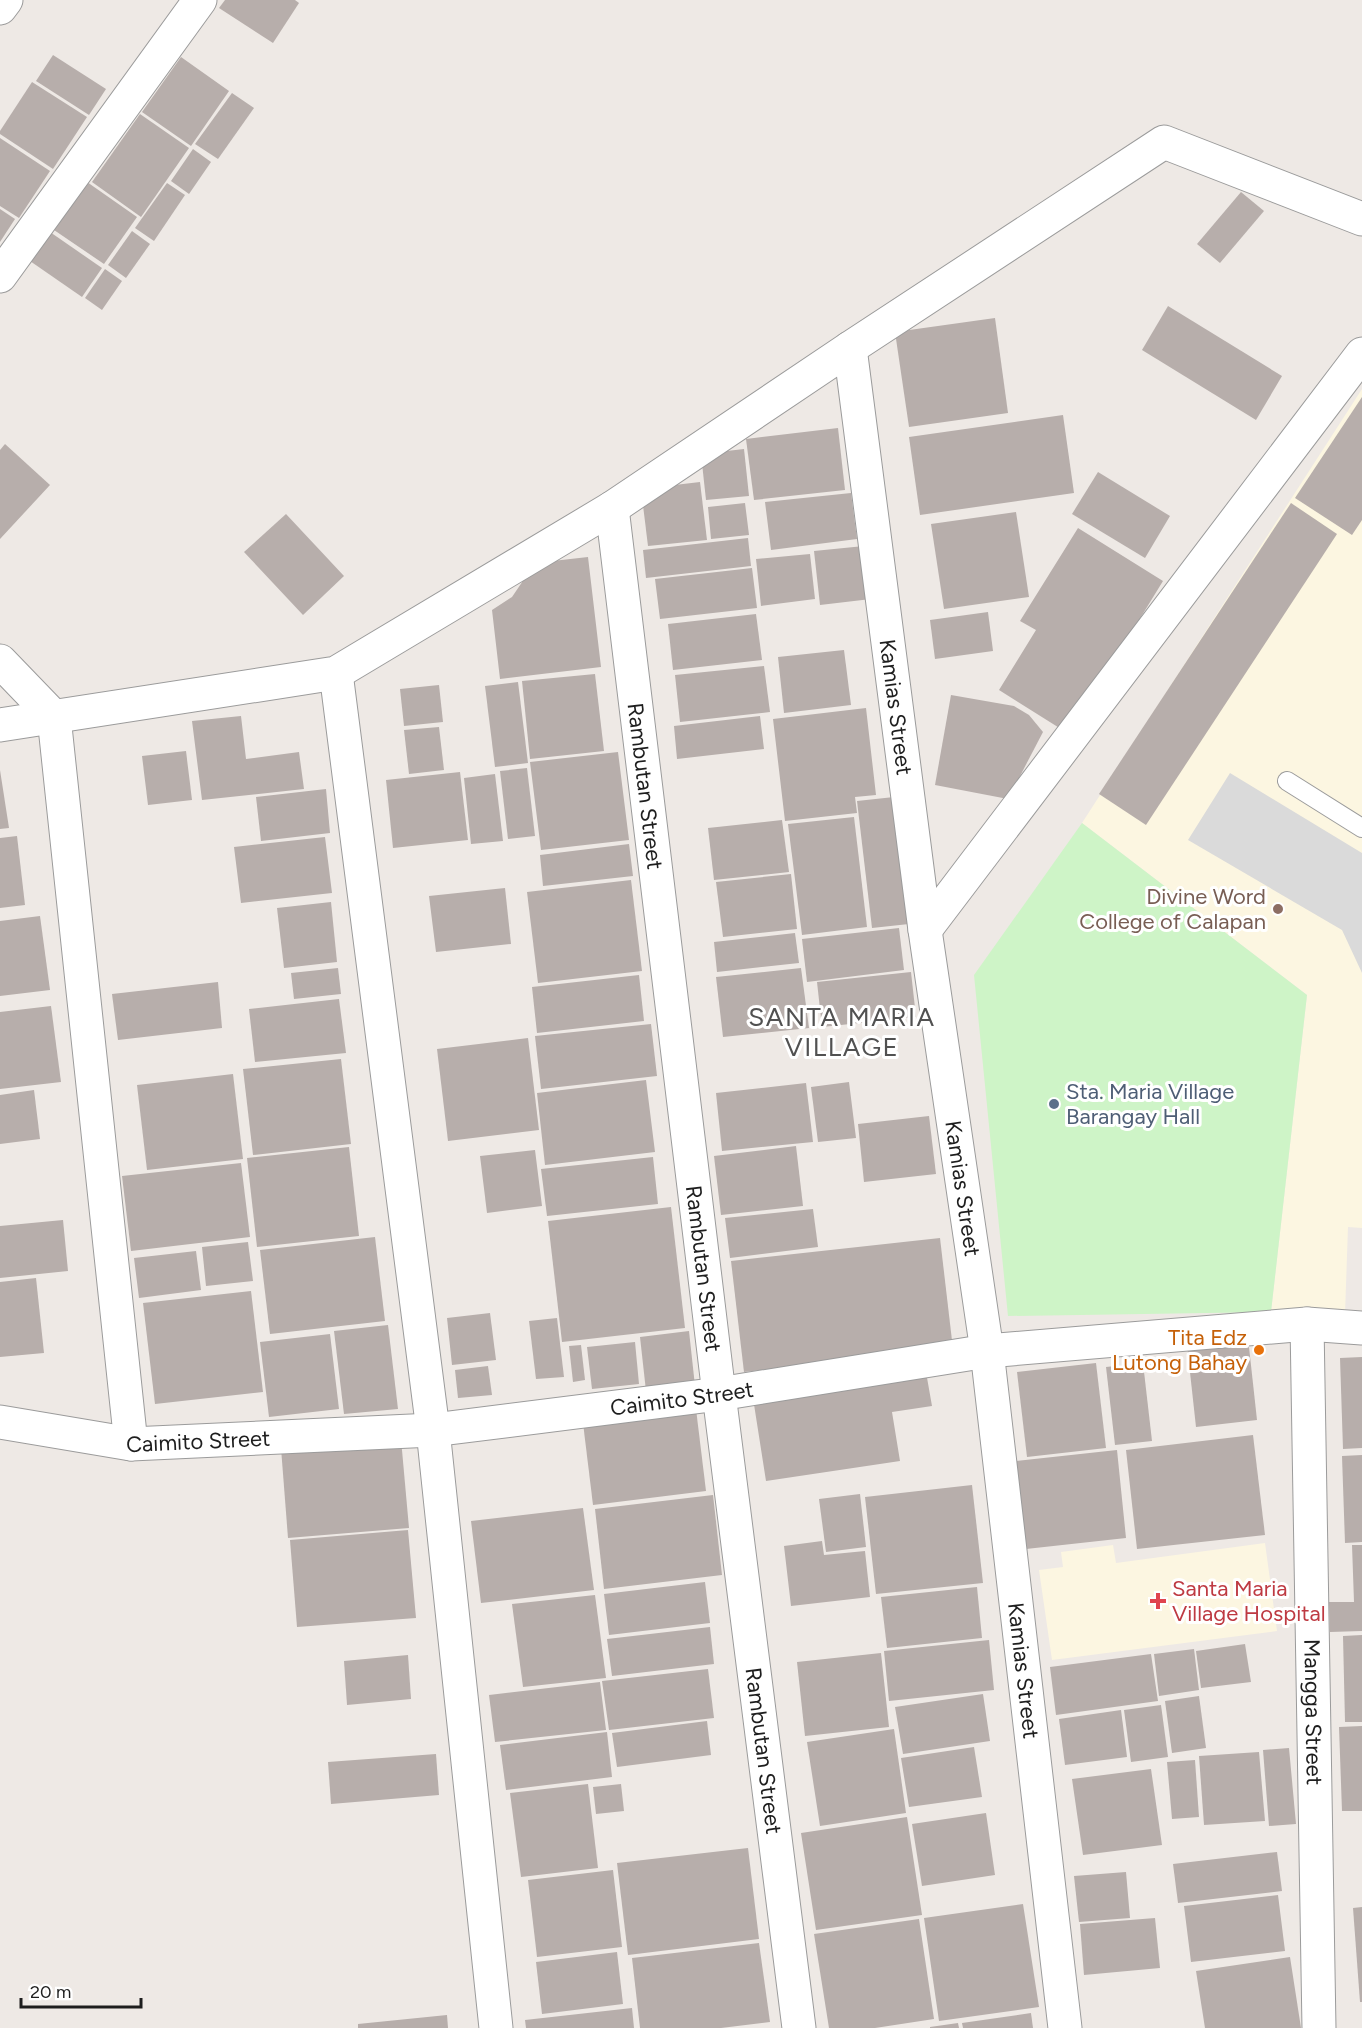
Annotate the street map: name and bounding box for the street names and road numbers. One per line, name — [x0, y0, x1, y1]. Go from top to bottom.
street label: Kamias Street — [874, 637, 918, 777]
street label: Rambutan Street — [622, 701, 669, 871]
street label: Kamias Street — [939, 1119, 986, 1258]
street label: Rambutan Street — [680, 1184, 727, 1353]
street label: Caimito Street — [609, 1376, 755, 1422]
street label: Caimito Street — [125, 1425, 271, 1458]
street label: Kamias Street — [1002, 1601, 1045, 1740]
street label: Mangga Street — [1298, 1639, 1328, 1785]
street label: Rambutan Street — [740, 1666, 787, 1836]

